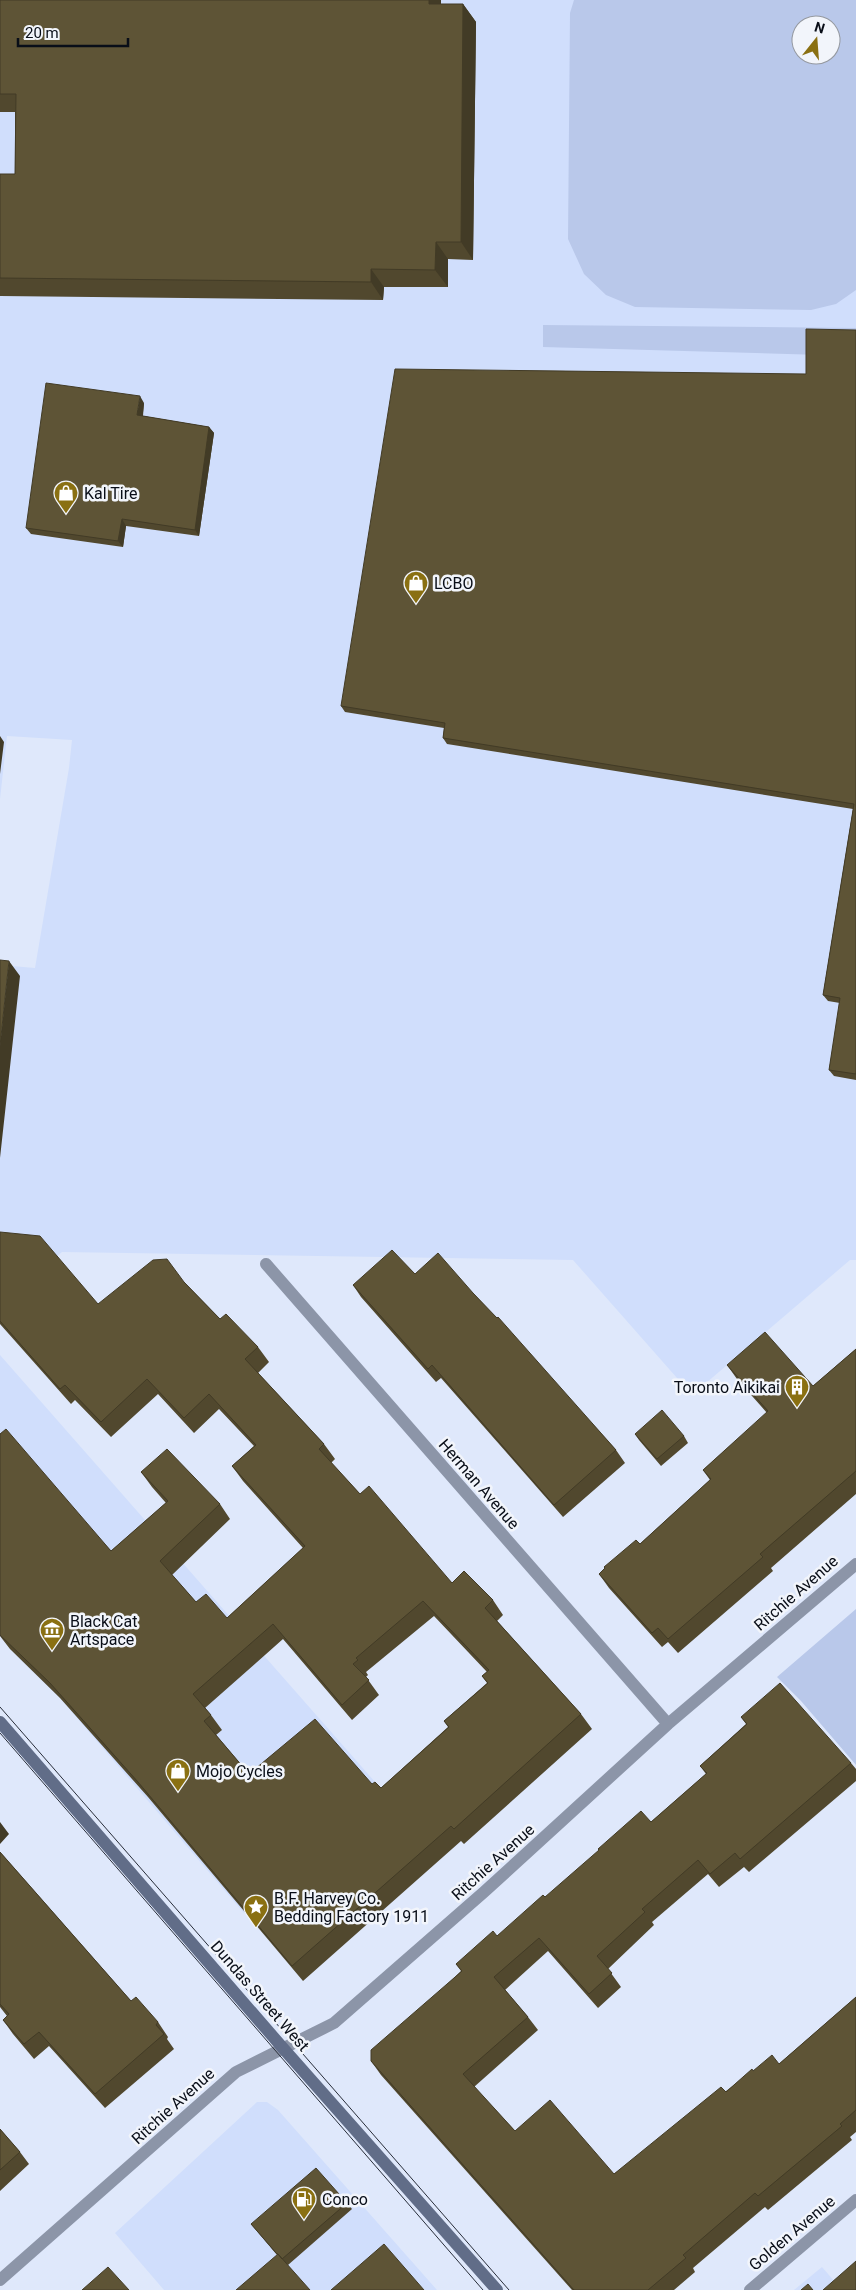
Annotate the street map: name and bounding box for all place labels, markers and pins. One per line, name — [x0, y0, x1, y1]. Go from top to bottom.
shop icon: Kal Tire — [53, 480, 79, 514]
place label: Kal Tire — [84, 484, 137, 503]
shop icon: LCBO — [403, 570, 429, 604]
place label: LCBO — [434, 574, 474, 593]
building icon: Toronto Aikikai — [784, 1374, 810, 1408]
place label: Toronto Aikikai — [674, 1378, 780, 1397]
place label: Black Cat Artspace — [70, 1612, 137, 1649]
museum icon: Black Cat Artspace — [39, 1617, 65, 1651]
shop icon: Mojo Cycles — [165, 1758, 191, 1792]
place label: Mojo Cycles — [196, 1762, 283, 1781]
place label: B.F. Harvey Co. Bedding Factory 1911 — [274, 1889, 429, 1926]
place icon: B.F. Harvey Co. Bedding Factory 1911 — [243, 1894, 269, 1928]
fuel station icon: Conco — [291, 2186, 317, 2220]
place label: Conco — [322, 2190, 368, 2209]

